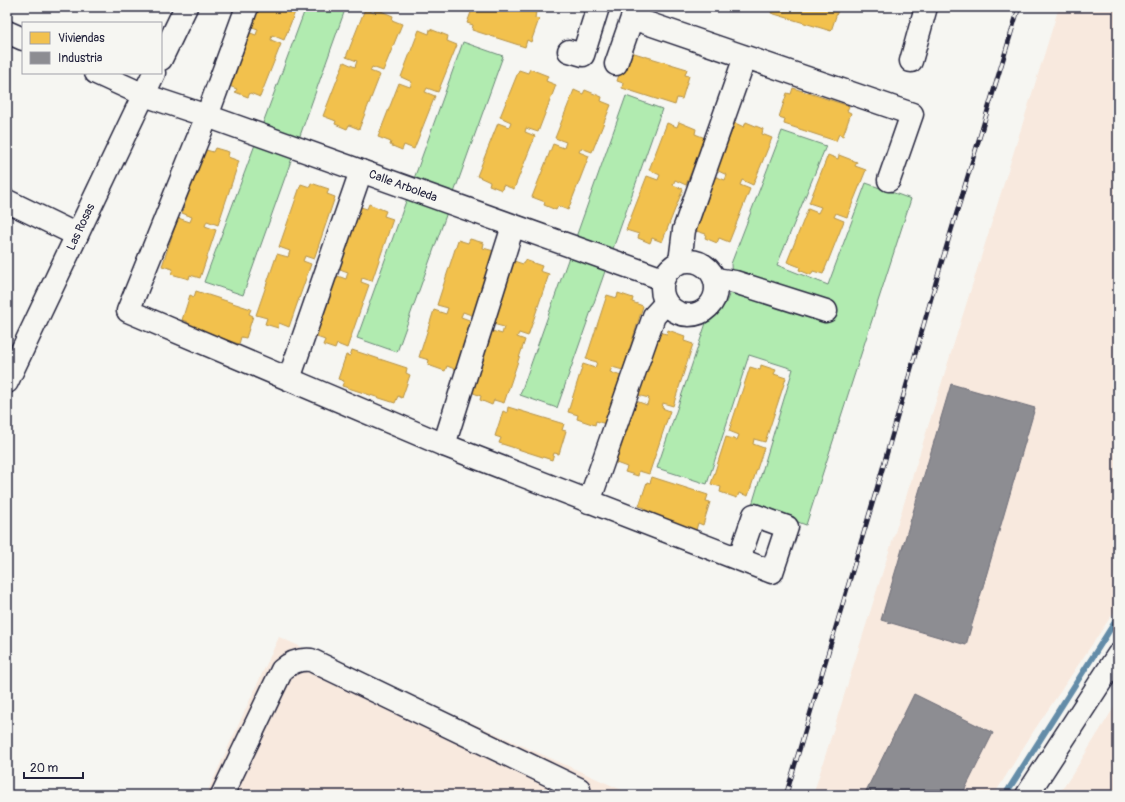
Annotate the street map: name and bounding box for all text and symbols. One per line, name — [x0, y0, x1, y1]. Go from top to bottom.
legend — [22, 22, 162, 74]
text: Viviendas — [58, 31, 105, 46]
text: Industria — [58, 51, 103, 66]
street label: Calle Arboleda — [367, 167, 440, 205]
street label: Las Rosas — [64, 201, 99, 253]
scale bar — [24, 754, 83, 780]
text: 20 m — [30, 761, 59, 776]

